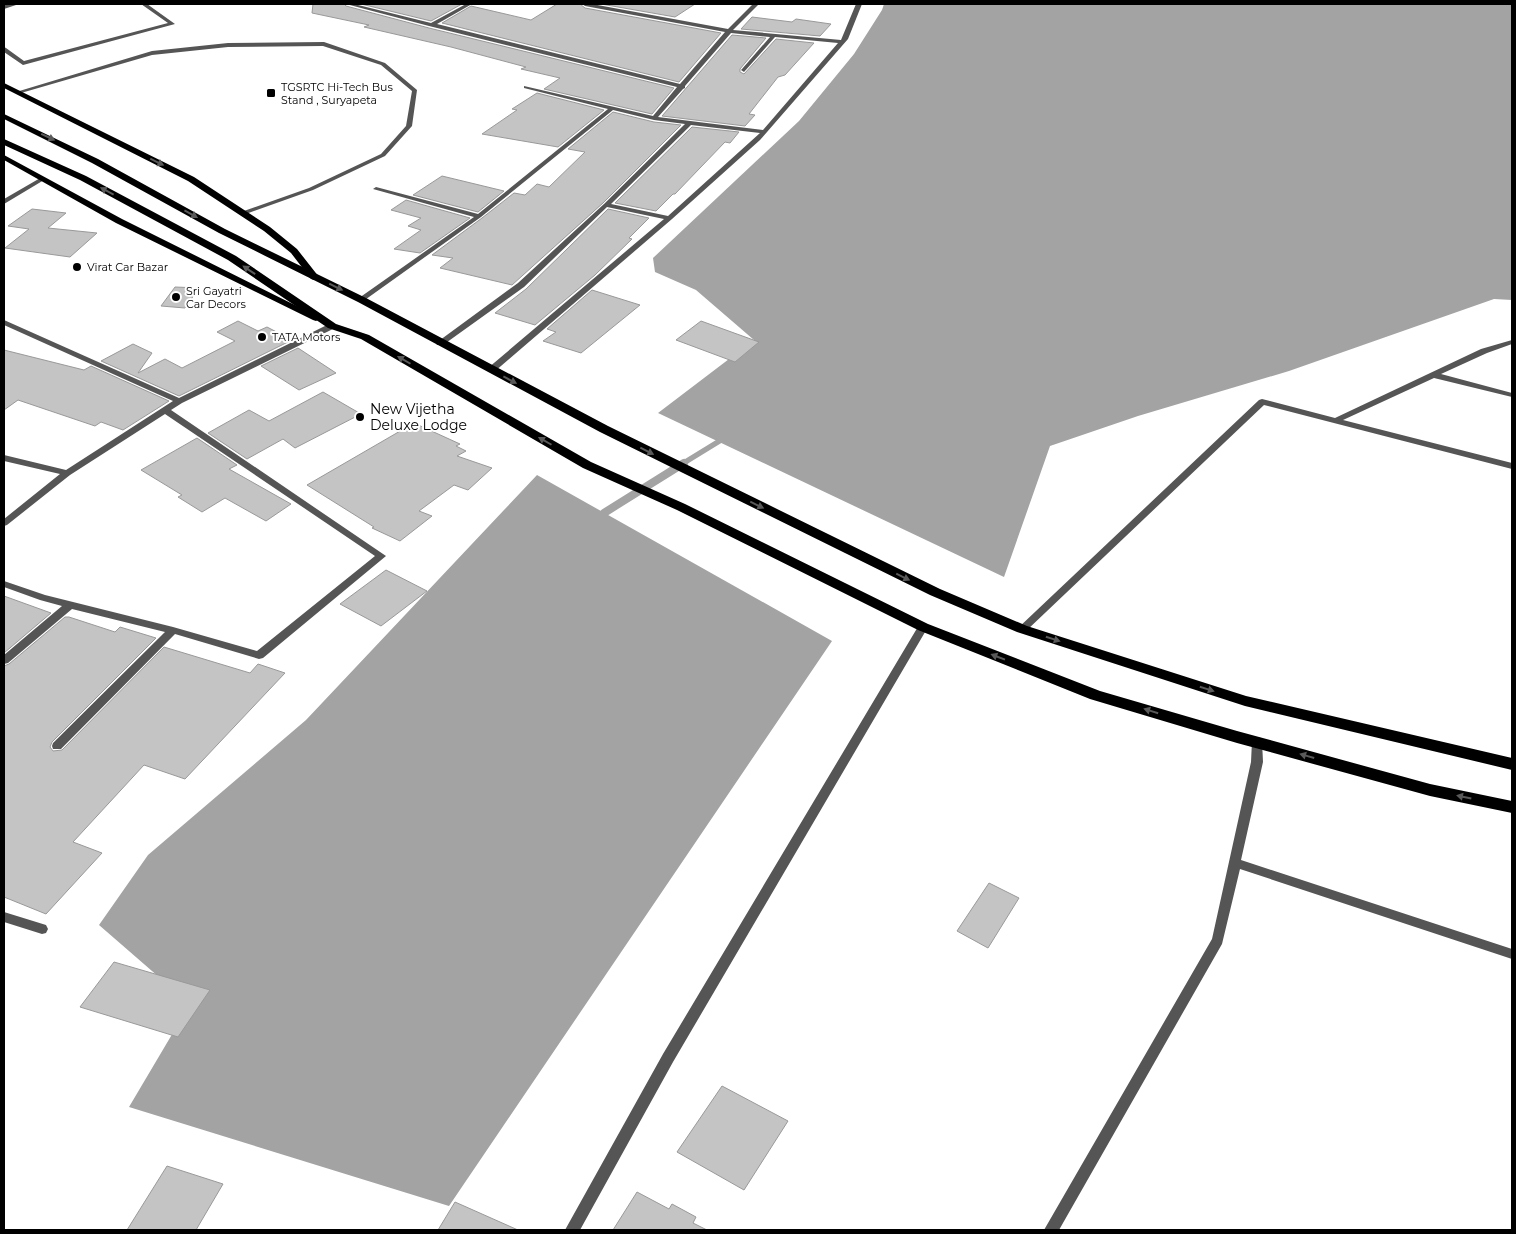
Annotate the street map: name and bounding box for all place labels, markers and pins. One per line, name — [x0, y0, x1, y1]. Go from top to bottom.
place label: TGSRTC Hi-Tech Bus Stand , Suryapeta — [281, 80, 393, 107]
marker: TGSRTC Hi-Tech Bus Stand , Suryapeta — [265, 87, 277, 99]
place label: Virat Car Bazar — [87, 260, 168, 274]
marker: Virat Car Bazar — [71, 261, 83, 273]
place label: Sri Gayatri Car Decors — [186, 284, 247, 311]
marker: Sri Gayatri Car Decors — [170, 291, 182, 303]
place label: TATA Motors — [272, 330, 341, 344]
marker: TATA Motors — [256, 331, 268, 343]
place label: New Vijetha Deluxe Lodge — [370, 400, 467, 434]
marker: New Vijetha Deluxe Lodge — [354, 411, 366, 423]

